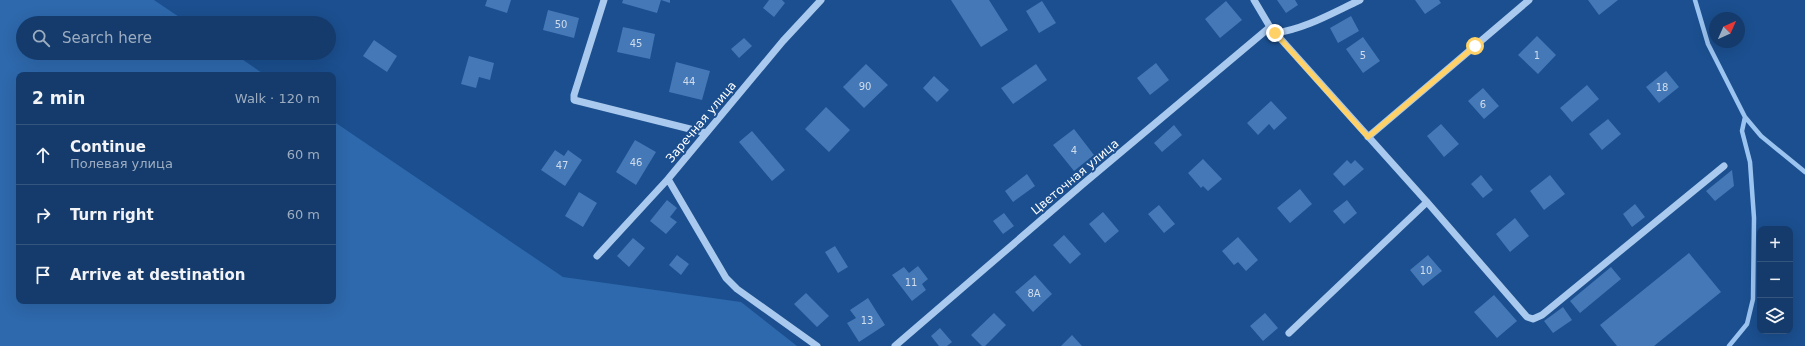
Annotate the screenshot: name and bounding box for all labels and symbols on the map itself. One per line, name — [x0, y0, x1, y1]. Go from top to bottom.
north arrow — [1709, 12, 1745, 48]
house number: 50 — [555, 19, 567, 30]
route end — [1266, 24, 1284, 42]
route start — [1466, 37, 1484, 55]
house number: 45 — [630, 38, 642, 49]
house number: 5 — [1360, 50, 1366, 61]
house number: 1 — [1534, 50, 1540, 61]
house number: 44 — [683, 76, 695, 87]
street label: Заречная улица — [663, 79, 739, 165]
house number: 90 — [859, 81, 871, 92]
house number: 18 — [1656, 82, 1668, 93]
house number: 6 — [1480, 99, 1486, 110]
street label: Цветочная улица — [1029, 136, 1121, 218]
house number: 4 — [1071, 145, 1077, 156]
house number: 46 — [630, 157, 642, 168]
house number: 47 — [556, 160, 568, 171]
house number: 10 — [1420, 265, 1432, 276]
house number: 11 — [905, 277, 917, 288]
house number: 8А — [1027, 288, 1041, 299]
house number: 13 — [861, 315, 873, 326]

